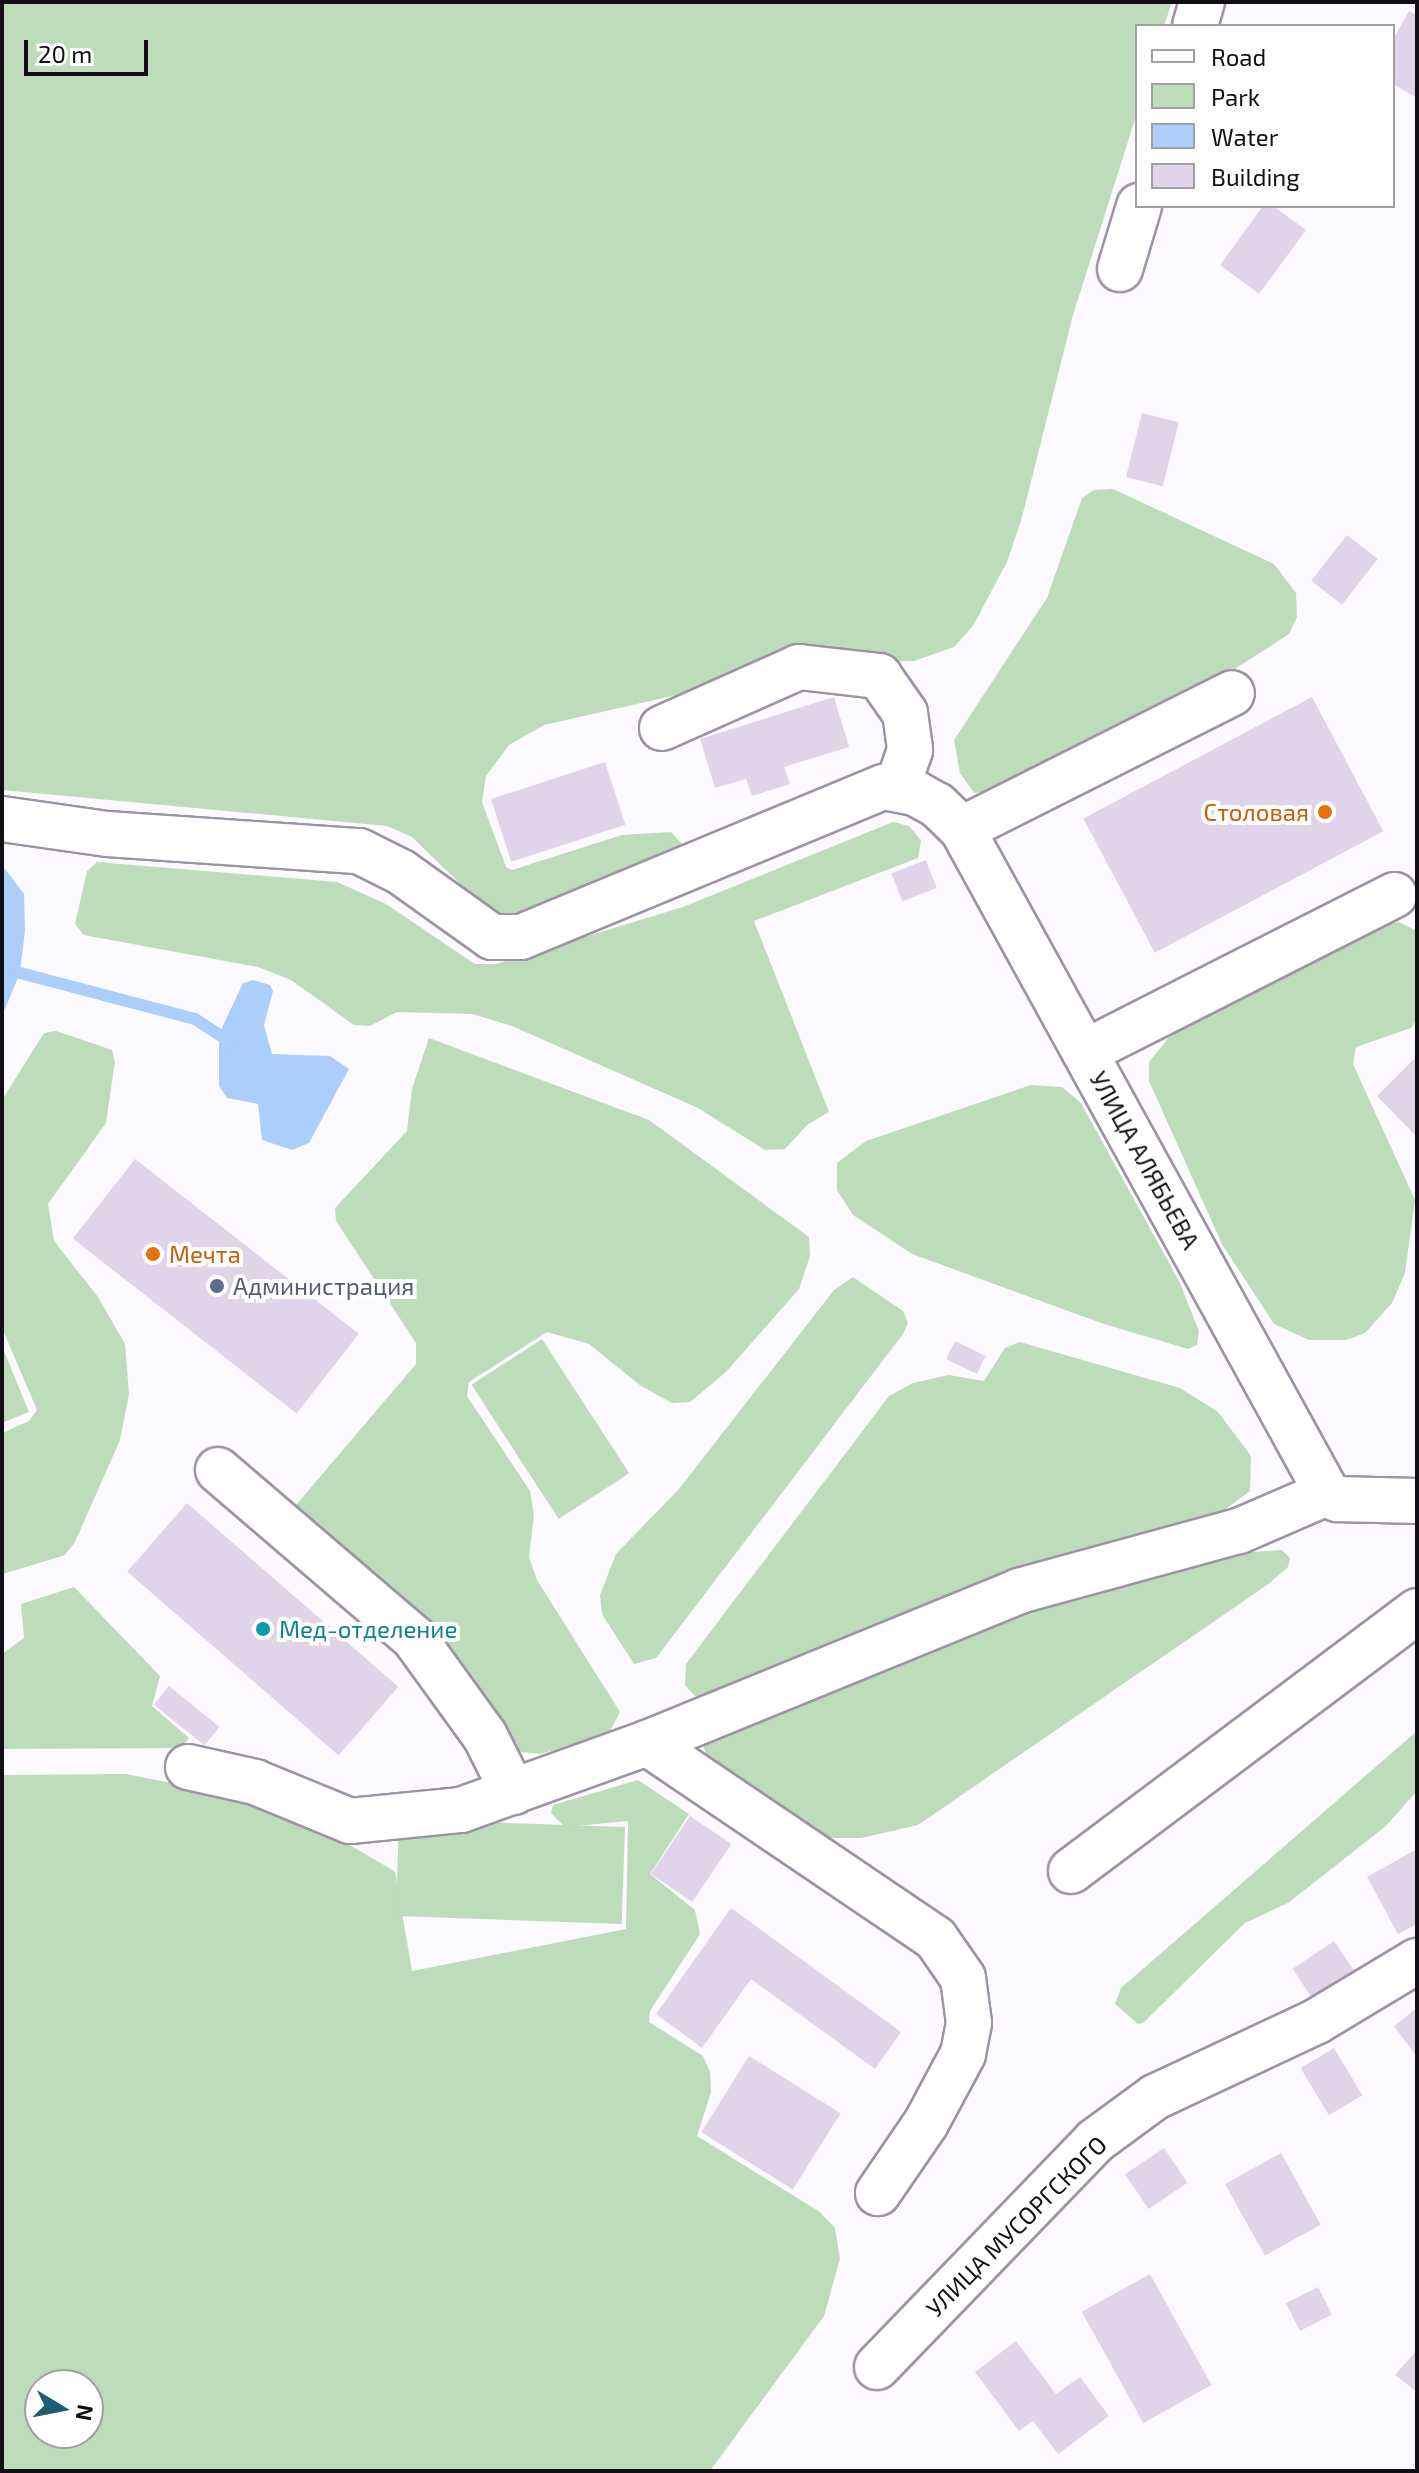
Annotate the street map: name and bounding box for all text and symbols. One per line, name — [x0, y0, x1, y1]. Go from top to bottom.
scale bar — [28, 24, 152, 74]
legend — [1135, 24, 1395, 208]
text: 20 m — [38, 39, 92, 68]
text: Road — [1211, 42, 1266, 71]
text: Park — [1211, 82, 1260, 111]
text: Water — [1211, 122, 1278, 151]
text: Building — [1211, 162, 1300, 191]
place label: Столовая — [1203, 798, 1309, 826]
marker: Столовая — [1316, 803, 1334, 821]
street label: УЛИЦА АЛЯБЬЕВА — [1084, 1066, 1206, 1254]
place label: Мечта — [169, 1240, 241, 1268]
marker: Мечта — [144, 1245, 162, 1263]
place label: Администрация — [233, 1272, 414, 1300]
marker: Администрация — [208, 1277, 226, 1295]
place label: Мед-отделение — [279, 1615, 457, 1643]
marker: Мед-отделение — [254, 1620, 272, 1638]
street label: УЛИЦА МУСОРГСКОГО — [920, 2130, 1112, 2322]
north arrow — [24, 2369, 104, 2449]
text: N — [71, 2403, 100, 2423]

